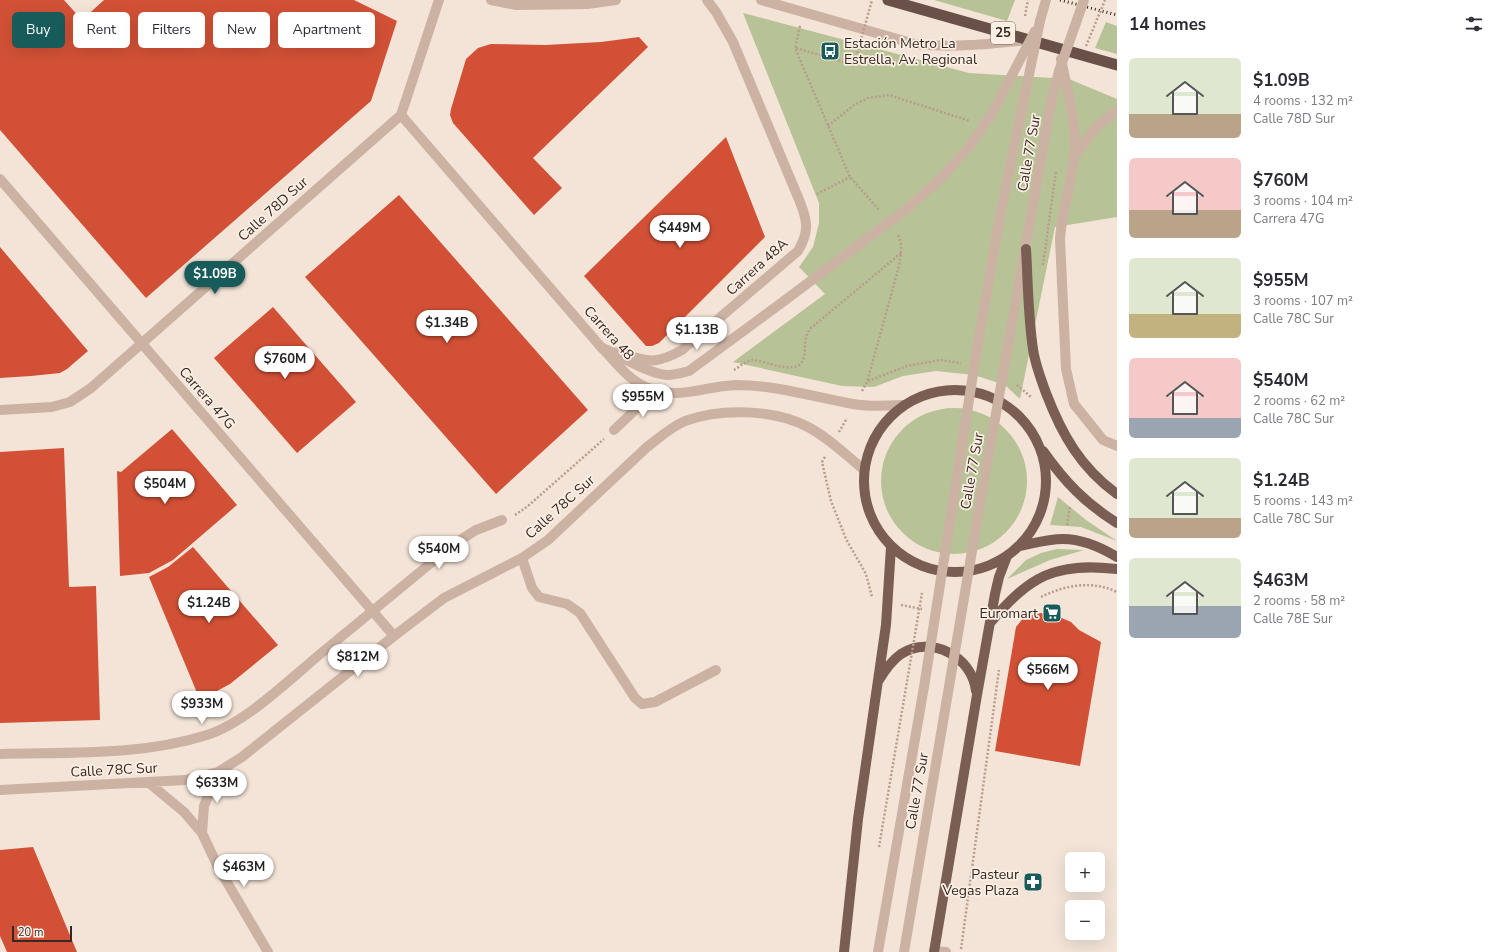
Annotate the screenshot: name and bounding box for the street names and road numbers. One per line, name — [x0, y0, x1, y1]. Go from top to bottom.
road number: 25 — [991, 22, 1015, 44]
street label: Calle 77 Sur — [1013, 113, 1045, 193]
street label: Calle 78D Sur — [234, 172, 312, 246]
street label: Carrera 48A — [722, 234, 792, 300]
street label: Carrera 48 — [580, 302, 638, 364]
street label: Carrera 47G — [175, 363, 239, 433]
street label: Calle 77 Sur — [956, 431, 988, 511]
street label: Calle 78C Sur — [521, 471, 599, 543]
street label: Calle 77 Sur — [901, 751, 933, 831]
street label: Calle 78C Sur — [70, 758, 158, 782]

